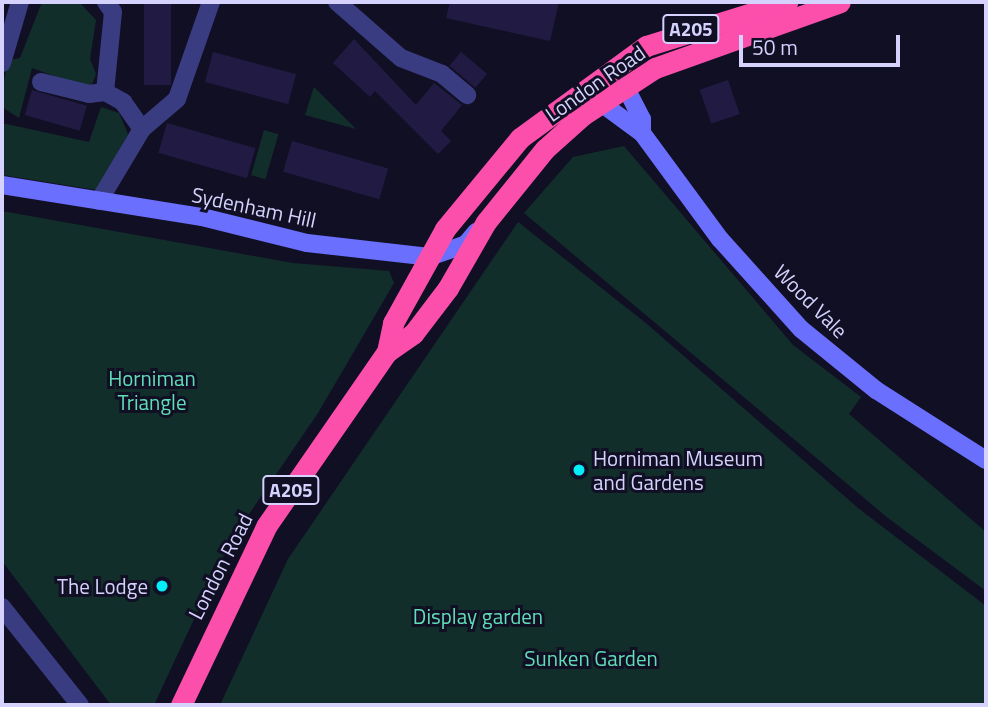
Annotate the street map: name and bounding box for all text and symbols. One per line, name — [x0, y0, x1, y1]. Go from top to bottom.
road number: A205 — [661, 14, 721, 44]
scale bar — [743, 21, 904, 65]
text: 50 m — [752, 31, 798, 63]
street label: London Road — [540, 39, 650, 127]
street label: Sydenham Hill — [189, 182, 319, 232]
street label: Wood Vale — [769, 259, 853, 343]
park label: Horniman Triangle — [108, 365, 196, 415]
place label: Horniman Museum and Gardens — [593, 445, 763, 495]
marker: Horniman Museum and Gardens — [571, 462, 587, 478]
road number: A205 — [261, 475, 321, 505]
street label: London Road — [182, 509, 258, 623]
place label: The Lodge — [57, 573, 148, 599]
marker: The Lodge — [154, 578, 170, 594]
park label: Display garden — [413, 603, 543, 629]
park label: Sunken Garden — [524, 645, 658, 671]

